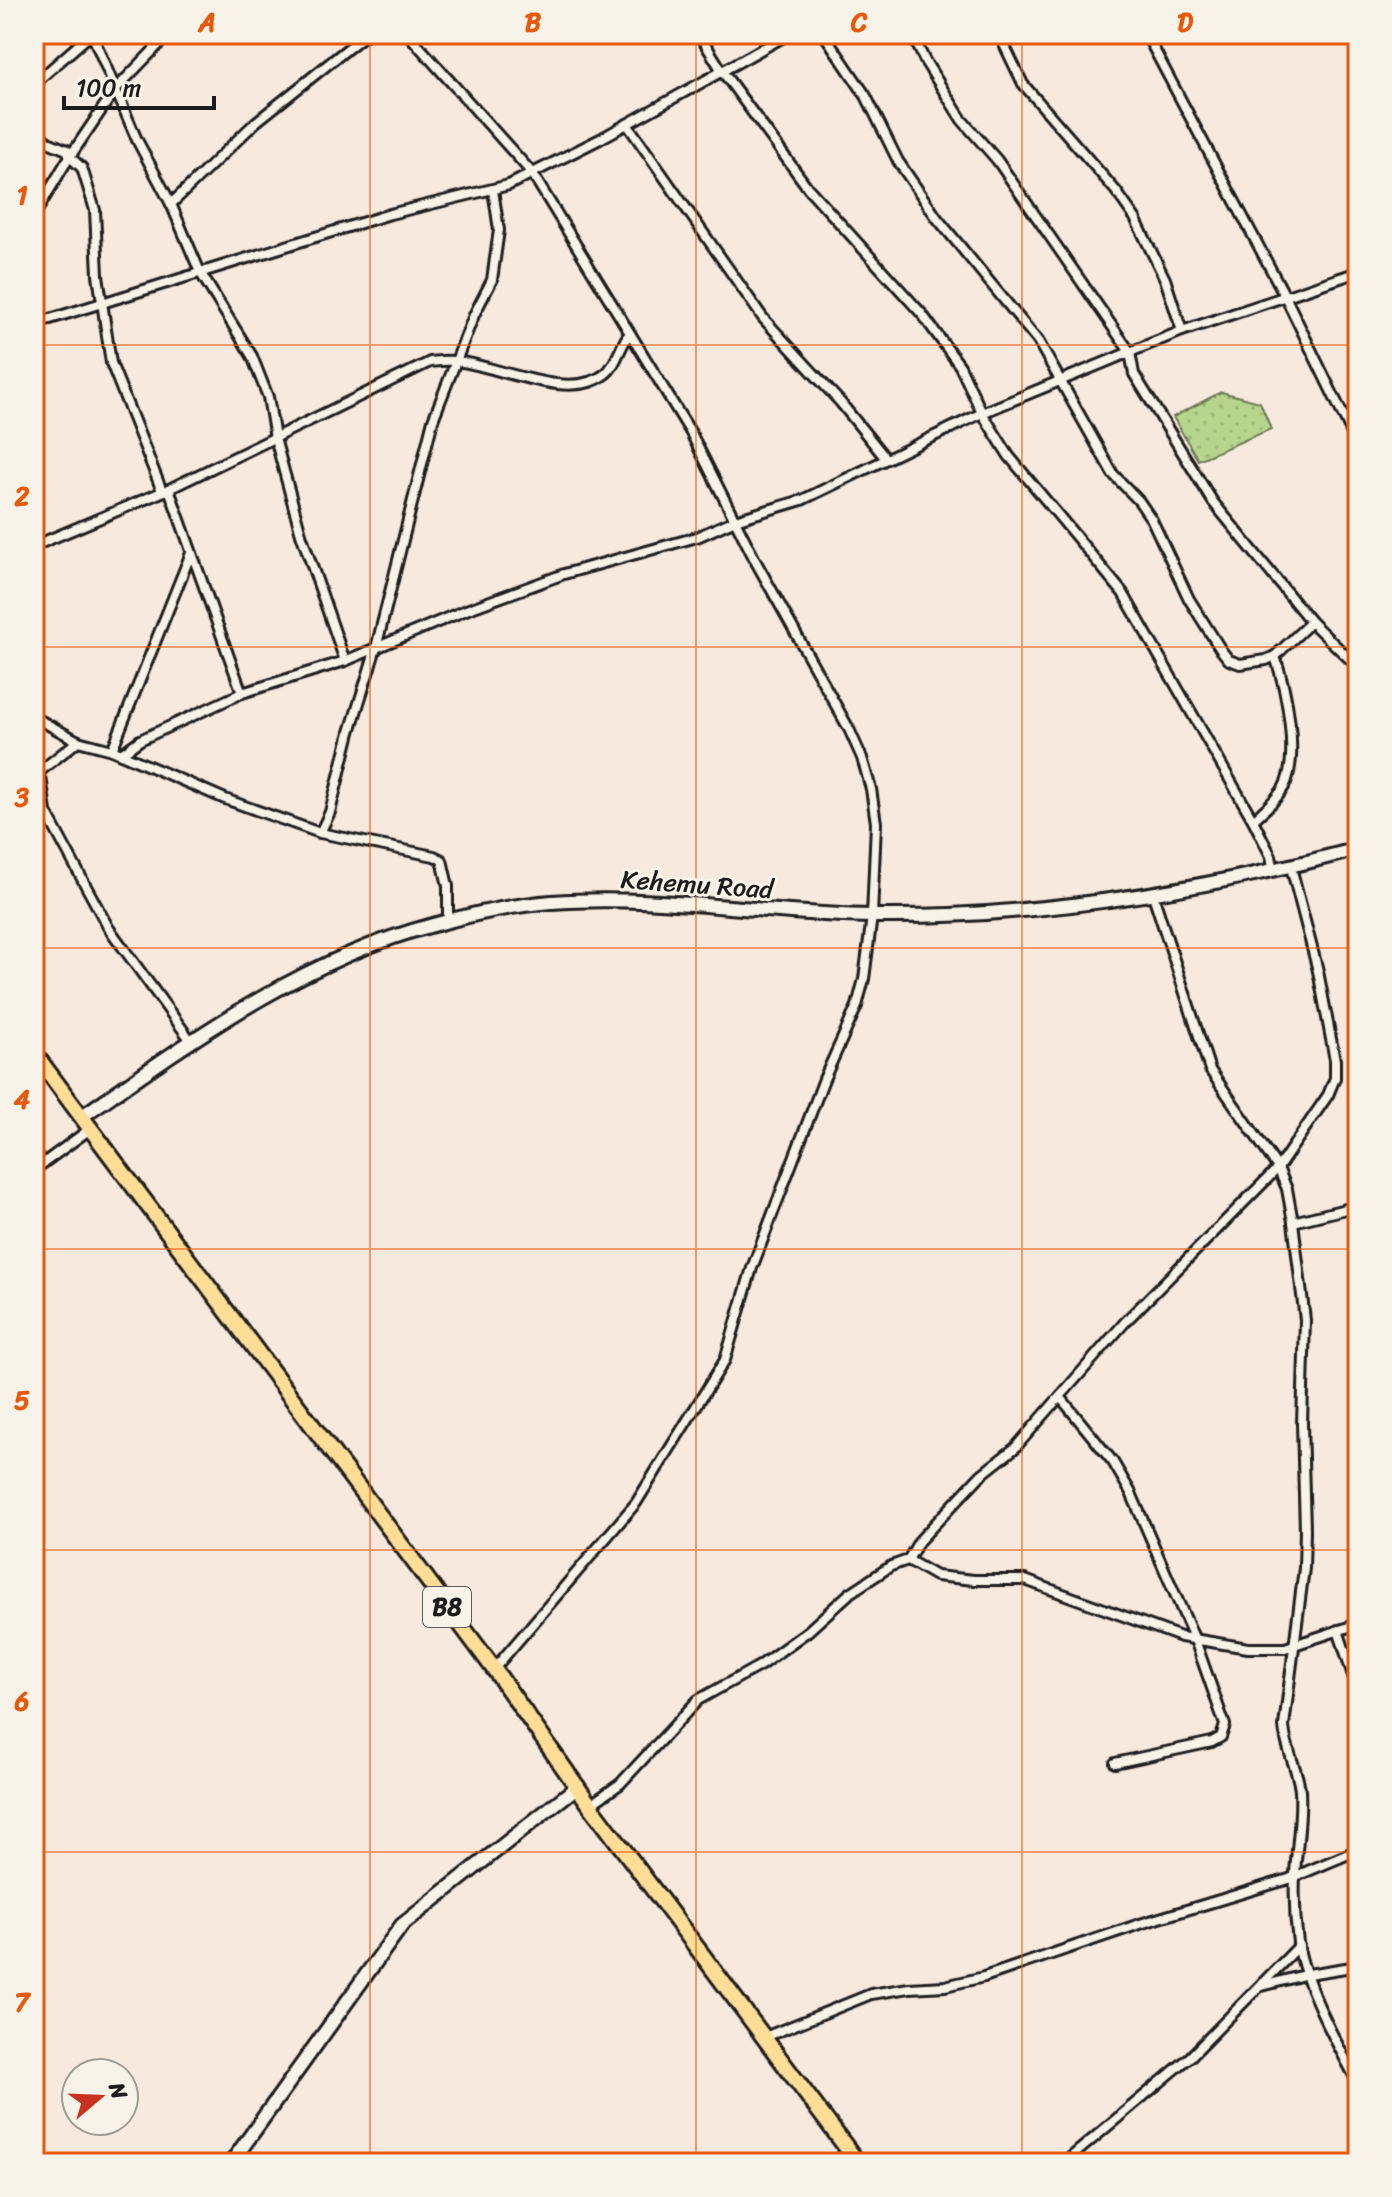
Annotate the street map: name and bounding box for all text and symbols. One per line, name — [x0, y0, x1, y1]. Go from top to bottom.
text: A — [197, 0, 216, 45]
text: B — [525, 0, 542, 45]
text: C — [850, 0, 868, 45]
text: D — [1177, 0, 1193, 45]
scale bar — [64, 60, 214, 110]
text: 100 m — [76, 67, 141, 109]
text: 1 — [16, 172, 28, 218]
text: 2 — [13, 473, 30, 519]
text: 3 — [14, 774, 30, 820]
street label: Kehemu Road — [619, 856, 777, 912]
text: 4 — [14, 1076, 30, 1122]
text: 5 — [14, 1377, 30, 1423]
road number: B8 — [423, 1587, 471, 1627]
text: 6 — [14, 1678, 30, 1724]
text: 7 — [15, 1979, 32, 2025]
north arrow — [60, 2057, 140, 2137]
text: N — [97, 2076, 140, 2105]

